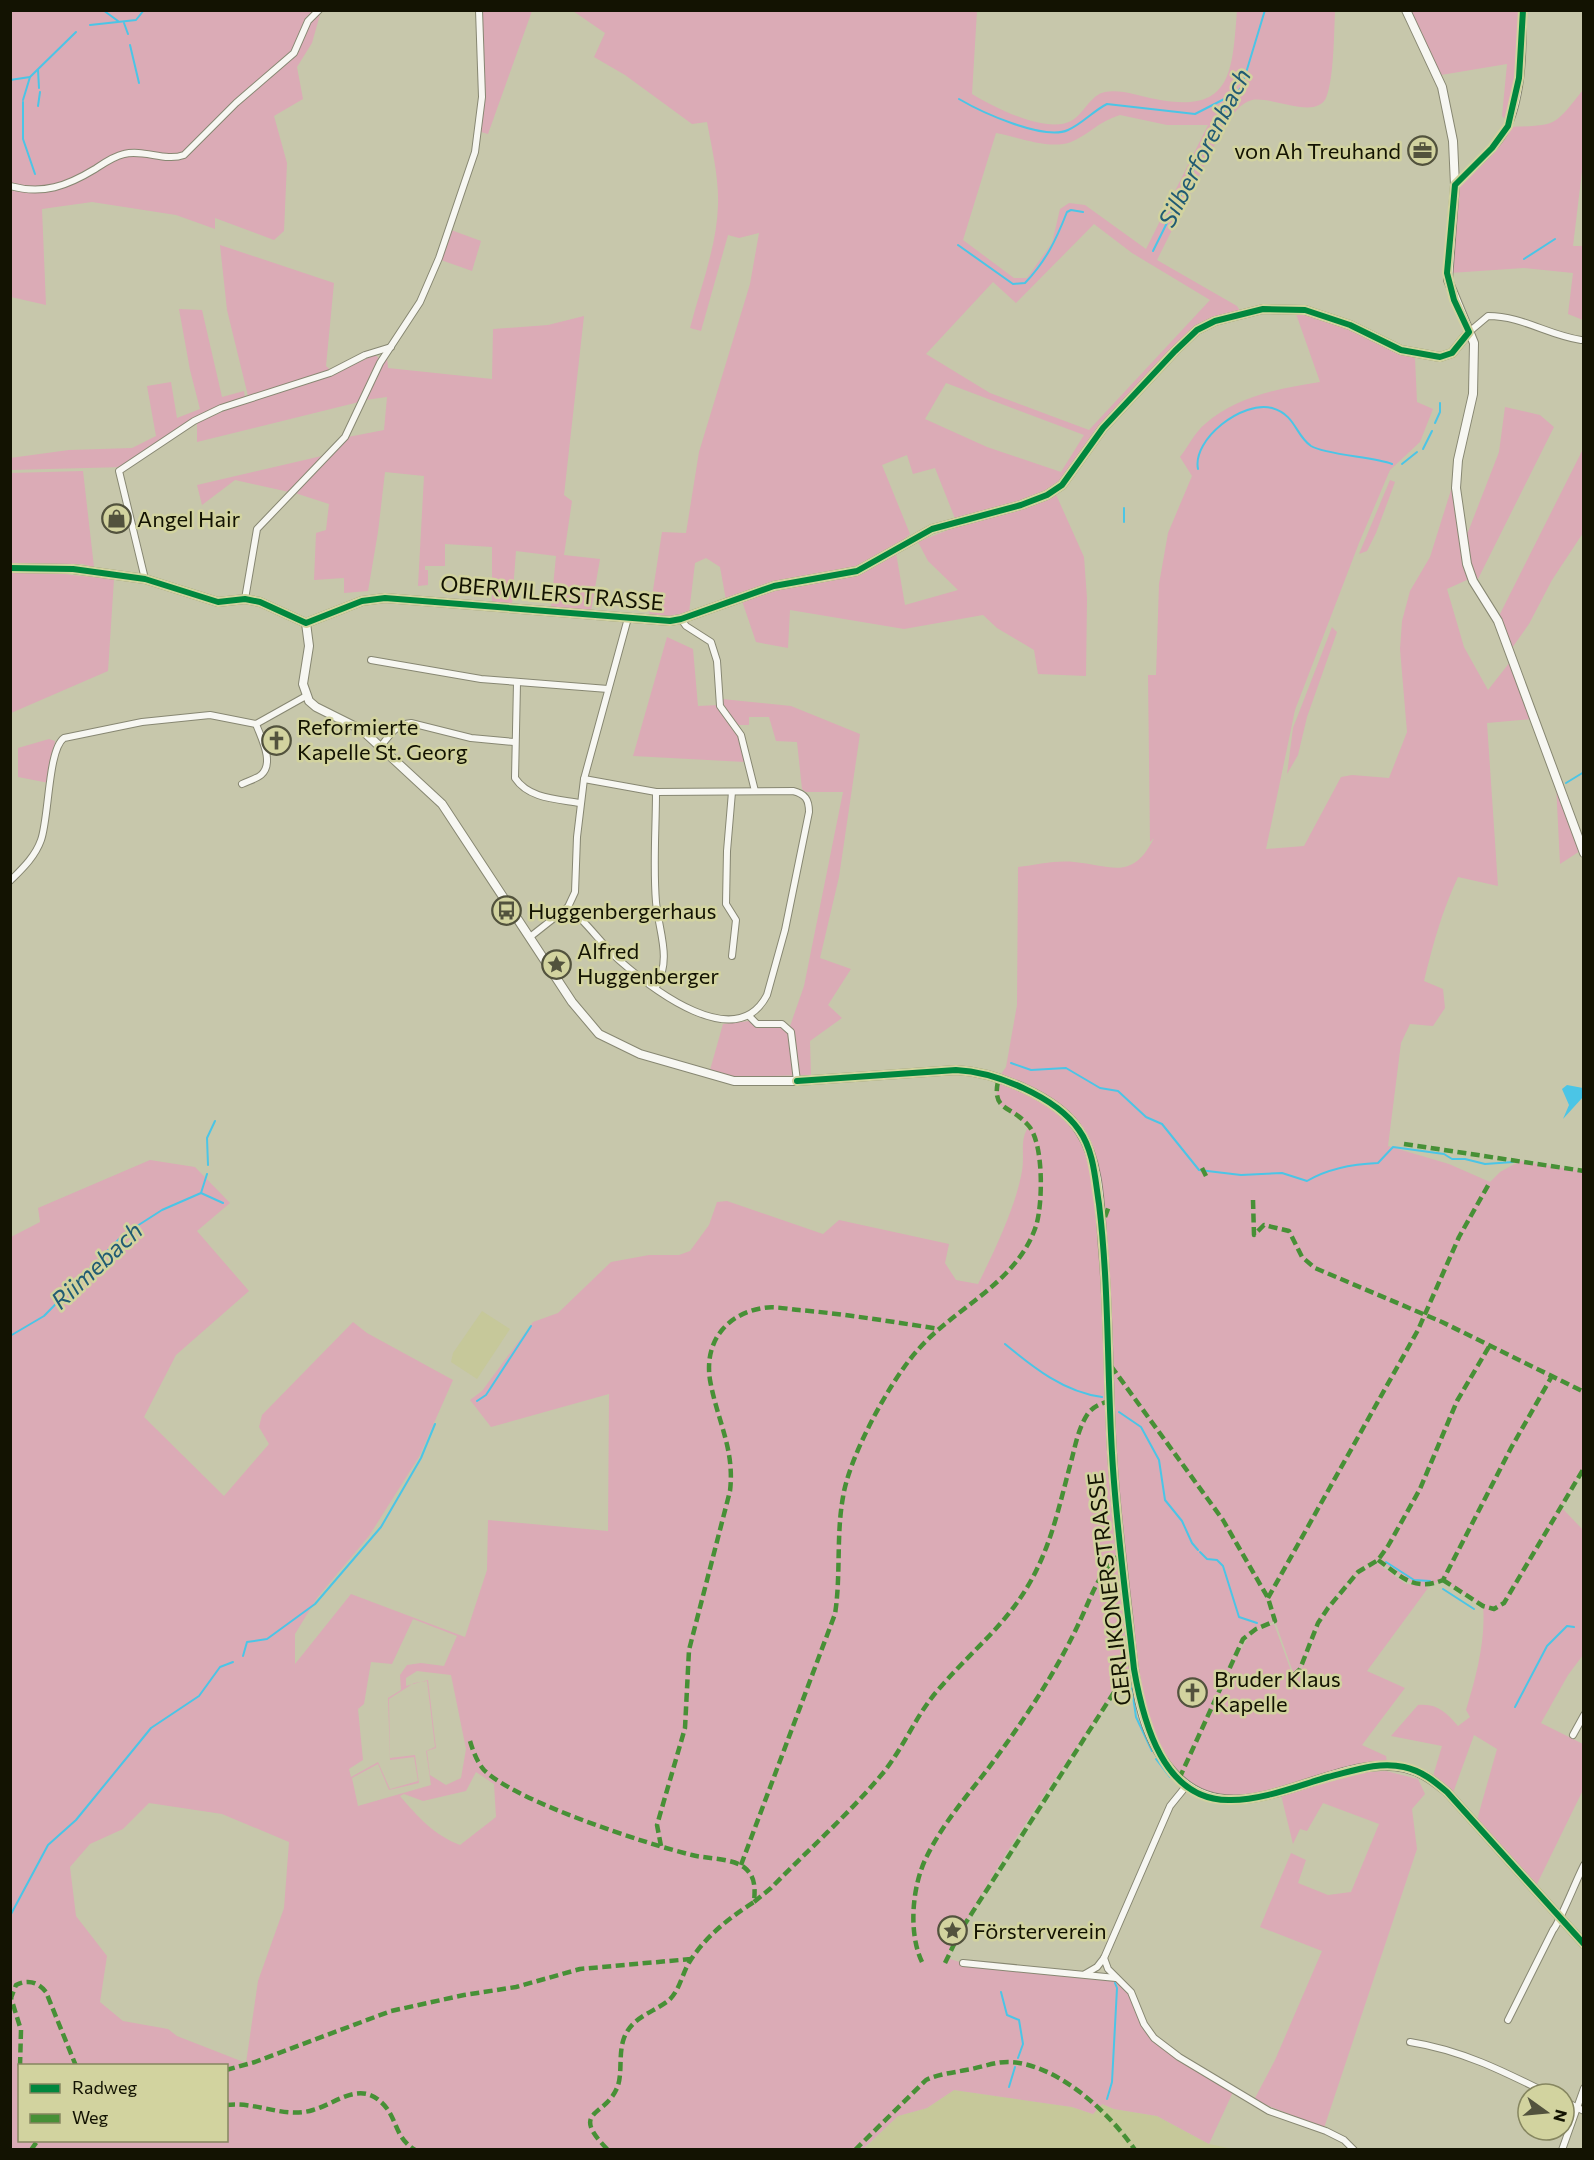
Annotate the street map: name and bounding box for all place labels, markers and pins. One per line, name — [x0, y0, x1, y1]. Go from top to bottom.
office icon: von Ah Treuhand — [1406, 135, 1438, 167]
place label: von Ah Treuhand — [1234, 137, 1401, 164]
shop icon: Angel Hair — [100, 503, 132, 535]
place label: Angel Hair — [137, 505, 241, 532]
place label: Reformierte Kapelle St. Georg — [297, 713, 468, 765]
church icon: Reformierte Kapelle St. Georg — [260, 724, 292, 756]
bus stop icon: Huggenbergerhaus — [491, 895, 523, 927]
place label: Huggenbergerhaus — [528, 897, 717, 924]
place label: Alfred Huggenberger — [577, 937, 719, 989]
place icon: Alfred Huggenberger — [540, 948, 572, 980]
place label: Bruder Klaus Kapelle — [1214, 1665, 1341, 1717]
church icon: Bruder Klaus Kapelle — [1177, 1676, 1209, 1708]
place icon: Försterverein — [936, 1915, 968, 1947]
place label: Försterverein — [973, 1917, 1107, 1944]

